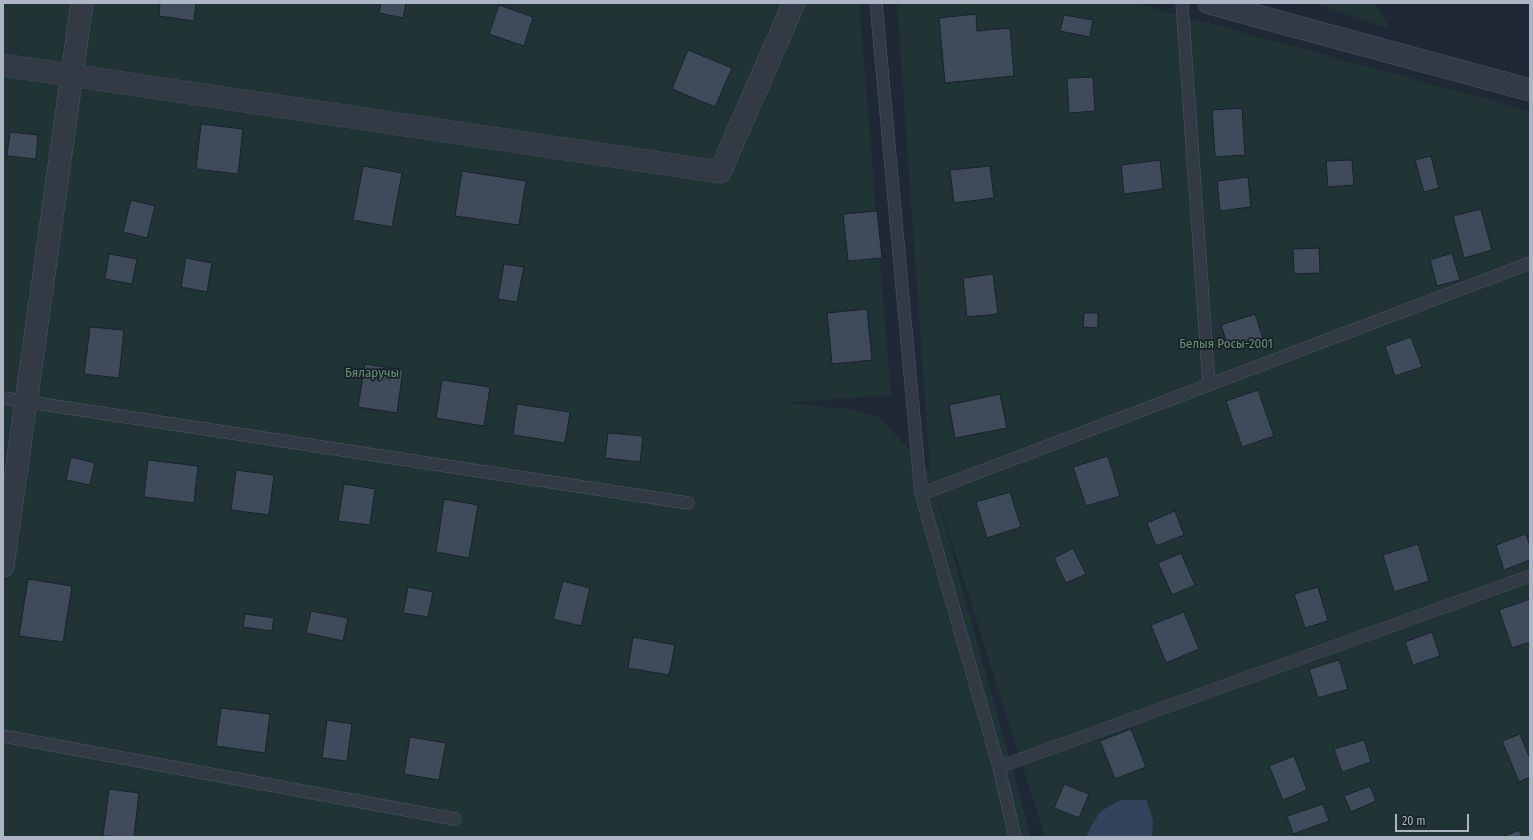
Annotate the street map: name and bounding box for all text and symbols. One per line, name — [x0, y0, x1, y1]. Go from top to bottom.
park label: Белыя Росы-2001 — [1179, 336, 1273, 352]
park label: Бяларучы — [345, 365, 399, 381]
scale bar — [1397, 806, 1471, 832]
text: 20 m — [1402, 814, 1426, 828]

